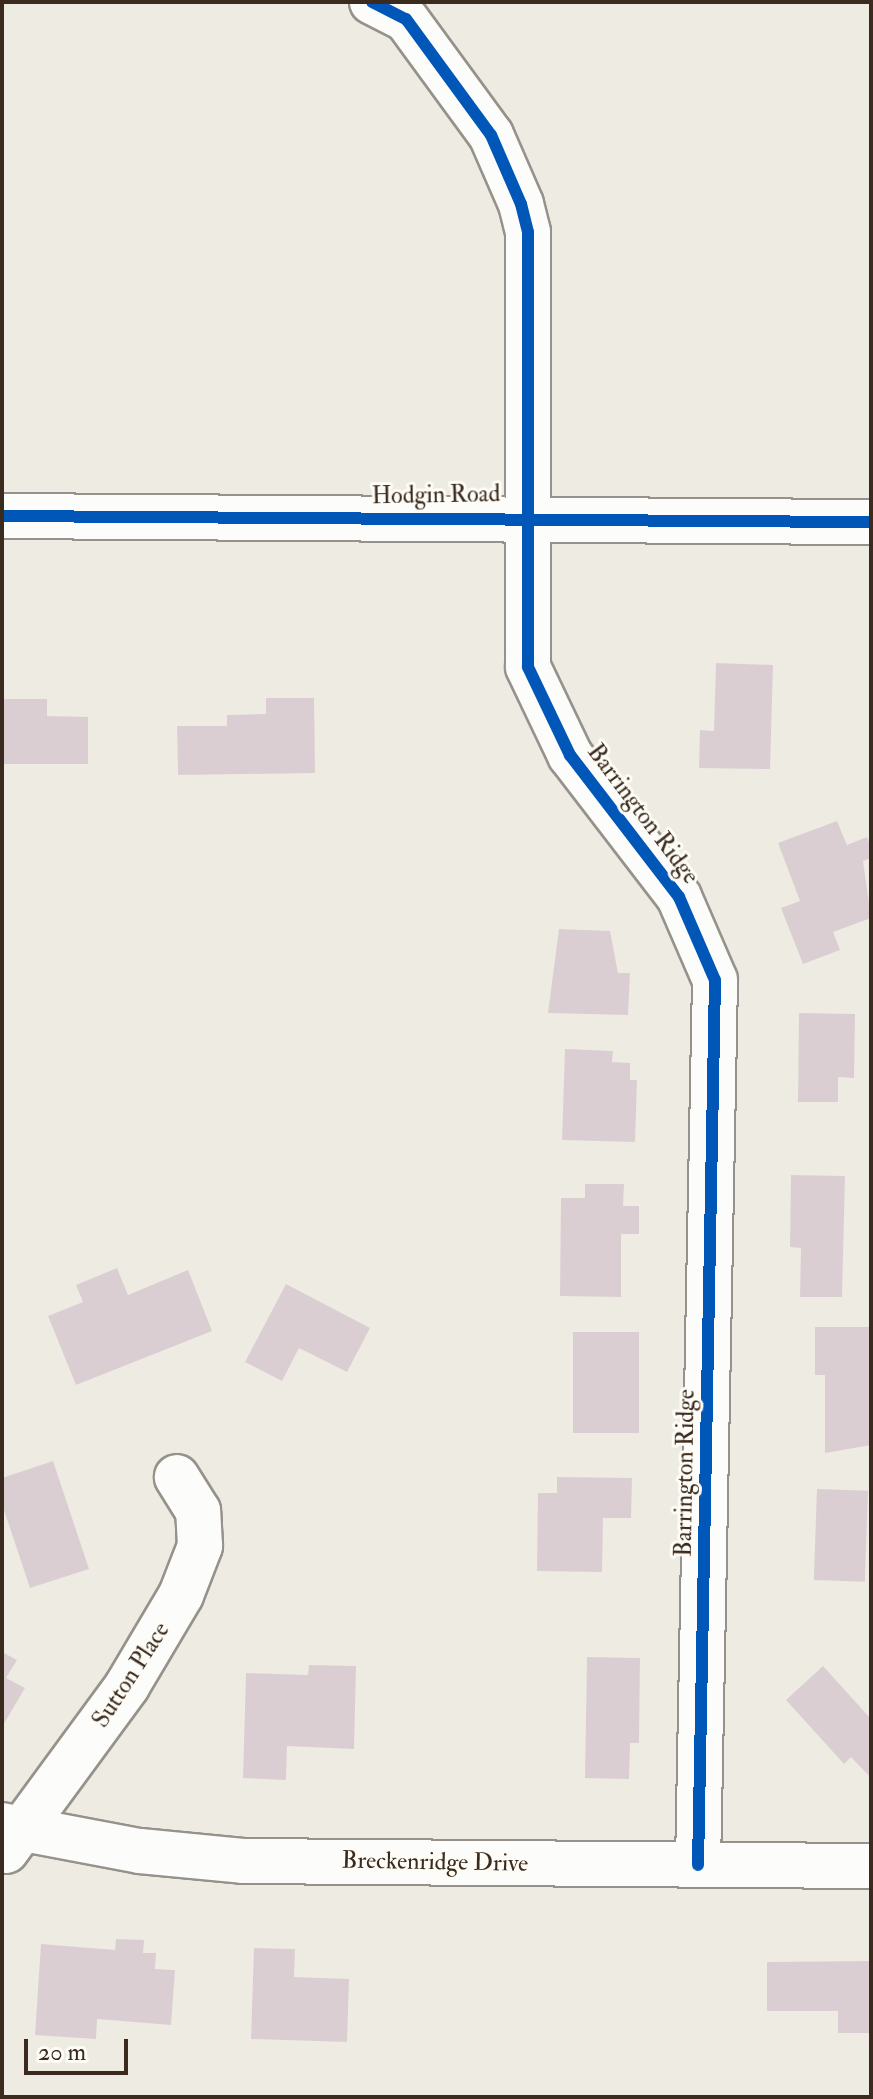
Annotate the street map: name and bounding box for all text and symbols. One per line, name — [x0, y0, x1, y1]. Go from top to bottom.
street label: Hodgin Road — [372, 479, 500, 511]
street label: Barrington Ridge — [581, 738, 705, 890]
street label: Barrington Ridge — [669, 1389, 701, 1557]
street label: Sutton Place — [86, 1617, 176, 1733]
street label: Breckenridge Drive — [341, 1846, 529, 1878]
scale bar — [28, 2023, 132, 2073]
text: 20 m — [38, 2037, 86, 2068]

